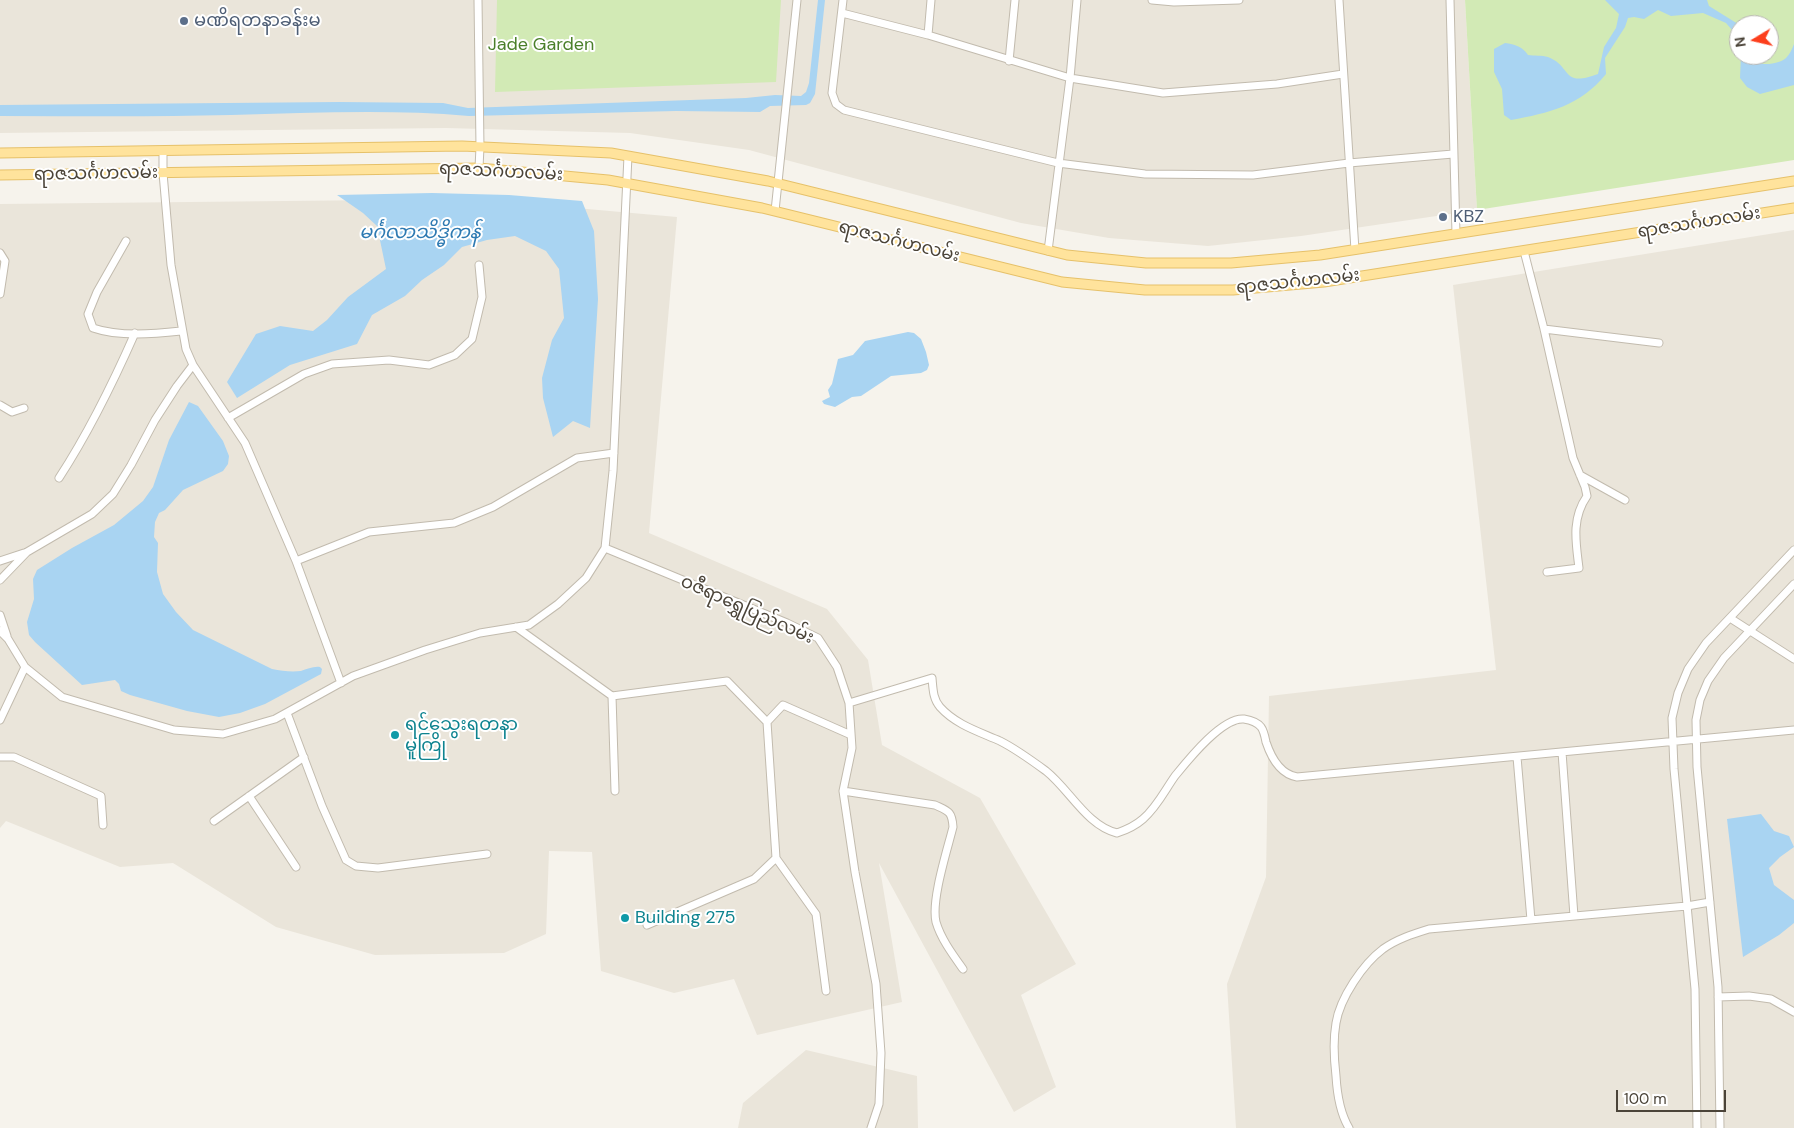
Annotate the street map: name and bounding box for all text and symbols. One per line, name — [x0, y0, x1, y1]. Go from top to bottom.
place label: မဏိရတနာခန်းမ — [194, 10, 321, 32]
marker: မဏိရတနာခန်းမ — [178, 15, 190, 27]
north arrow — [1729, 15, 1779, 65]
park label: Jade Garden — [488, 34, 594, 56]
text: N — [1730, 36, 1750, 49]
street label: ရာဇသင်္ဂဟလမ်း — [438, 158, 564, 186]
street label: ရာဇသင်္ဂဟလမ်း — [34, 162, 158, 186]
street label: ရာဇသင်္ဂဟလမ်း — [1636, 203, 1762, 243]
place label: KBZ — [1453, 206, 1484, 228]
marker: KBZ — [1437, 211, 1449, 223]
street label: ရာဇသင်္ဂဟလမ်း — [836, 217, 962, 267]
water label: မင်္ဂလာသိဒ္ဓိကန် — [359, 222, 481, 244]
street label: ရာဇသင်္ဂဟလမ်း — [1235, 265, 1361, 299]
street label: ဝဇီရာရွှေပြည်လမ်း — [677, 571, 817, 649]
place label: ရင်သွေးရတနာ မူကြို — [405, 714, 518, 756]
marker: ရင်သွေးရတနာ မူကြို — [389, 729, 401, 741]
place label: Building 275 — [635, 907, 735, 929]
marker: Building 275 — [619, 912, 631, 924]
scale bar — [1619, 1080, 1729, 1112]
text: 100 m — [1624, 1089, 1667, 1109]

